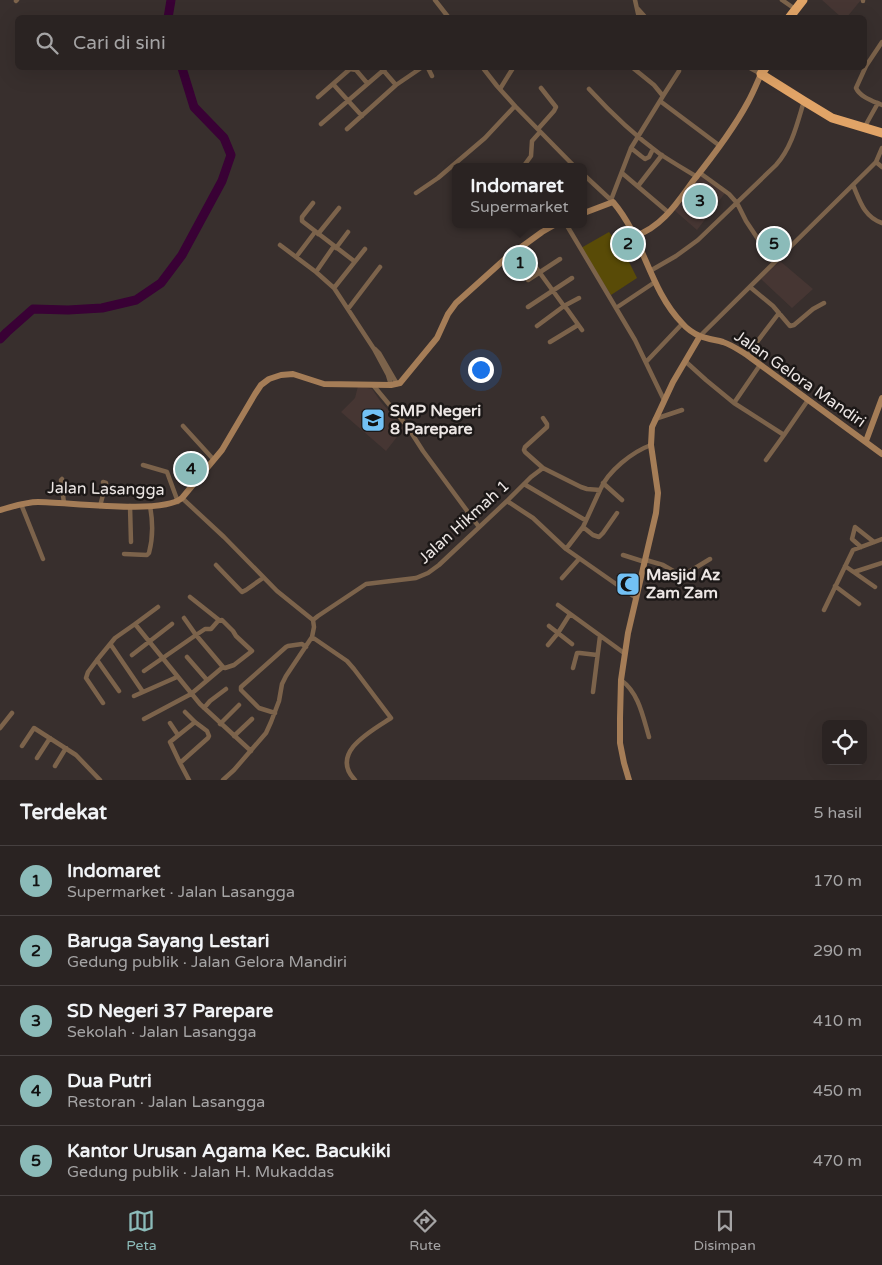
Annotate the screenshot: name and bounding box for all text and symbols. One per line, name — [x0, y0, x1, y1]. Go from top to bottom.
search box — [15, 15, 867, 70]
icon: search — [33, 29, 61, 57]
text: Cari di sini — [73, 32, 166, 54]
popup — [452, 163, 587, 228]
text: Indomaret — [470, 175, 564, 197]
pin: 3 — [684, 182, 716, 220]
text: Supermarket — [470, 197, 569, 217]
pin: 2 — [612, 225, 644, 263]
pin: 5 — [758, 225, 790, 263]
pin: 1 — [504, 244, 536, 282]
street label: Jalan Gelora Mandiri — [730, 326, 870, 432]
your location — [468, 357, 494, 383]
place label: SMP Negeri 8 Parepare — [390, 401, 481, 439]
school or university icon: SMP Negeri 8 Parepare — [360, 407, 386, 433]
pin: 4 — [175, 450, 207, 488]
street label: Jalan Hikmah 1 — [414, 476, 514, 568]
street label: Jalan Lasangga — [47, 478, 165, 500]
place label: Masjid Az Zam Zam — [646, 565, 720, 603]
mosque icon: Masjid Az Zam Zam — [615, 571, 641, 597]
map controls — [822, 720, 867, 765]
button: locate — [822, 720, 867, 765]
text: Terdekat — [20, 800, 107, 825]
text: 5 hasil — [813, 803, 862, 823]
text: Indomaret — [67, 860, 160, 882]
text: 1 — [31, 871, 41, 891]
text: 170 m — [813, 871, 862, 891]
text: Supermarket · Jalan Lasangga — [67, 882, 295, 902]
text: Baruga Sayang Lestari — [67, 930, 269, 952]
text: 2 — [31, 941, 41, 961]
text: 290 m — [813, 941, 862, 961]
text: Gedung publik · Jalan Gelora Mandiri — [67, 952, 347, 972]
text: SD Negeri 37 Parepare — [67, 1000, 273, 1022]
text: 3 — [31, 1011, 41, 1031]
text: 410 m — [813, 1011, 862, 1031]
text: Sekolah · Jalan Lasangga — [67, 1022, 257, 1042]
text: Dua Putri — [67, 1070, 152, 1092]
text: 4 — [31, 1081, 41, 1101]
text: 450 m — [813, 1081, 862, 1101]
text: Restoran · Jalan Lasangga — [67, 1092, 265, 1112]
text: Kantor Urusan Agama Kec. Bacukiki — [67, 1140, 391, 1162]
text: 5 — [31, 1151, 41, 1171]
text: 470 m — [813, 1151, 862, 1171]
text: Gedung publik · Jalan H. Mukaddas — [67, 1162, 334, 1182]
tab: Peta — [126, 1207, 157, 1254]
tab: Rute — [409, 1207, 441, 1254]
tab: Disimpan — [694, 1207, 756, 1254]

